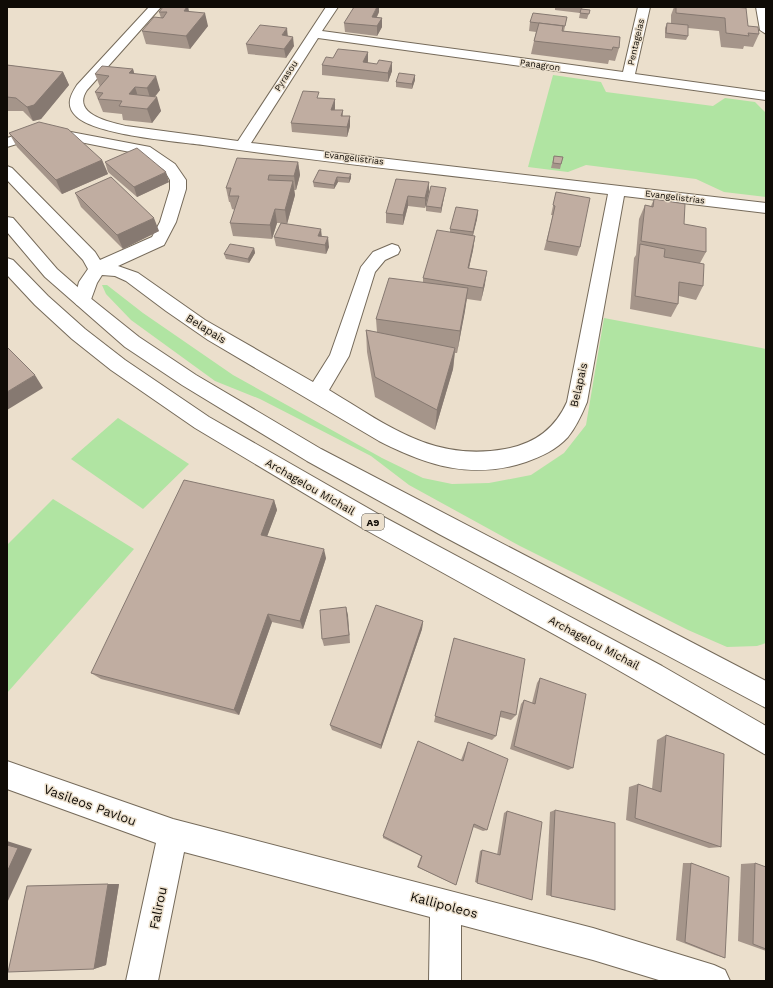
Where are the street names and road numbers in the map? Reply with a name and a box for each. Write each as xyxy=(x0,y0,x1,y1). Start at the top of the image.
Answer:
street label: Pentageias xyxy=(626,18,646,66)
street label: Panagron xyxy=(519,57,561,73)
street label: Pyrasou xyxy=(272,59,300,93)
street label: Evangelistrias xyxy=(323,149,385,167)
street label: Evangelistrias xyxy=(644,188,706,206)
street label: Belapais xyxy=(183,312,229,347)
street label: Belapais xyxy=(568,361,590,408)
street label: Archagelou Michail xyxy=(263,456,358,518)
road number: A9 xyxy=(362,514,384,530)
street label: Archagelou Michail xyxy=(546,613,642,673)
street label: Vasileos Pavlou xyxy=(42,781,138,829)
street label: Falirou xyxy=(146,885,170,931)
street label: Kallipoleos xyxy=(409,889,480,921)

